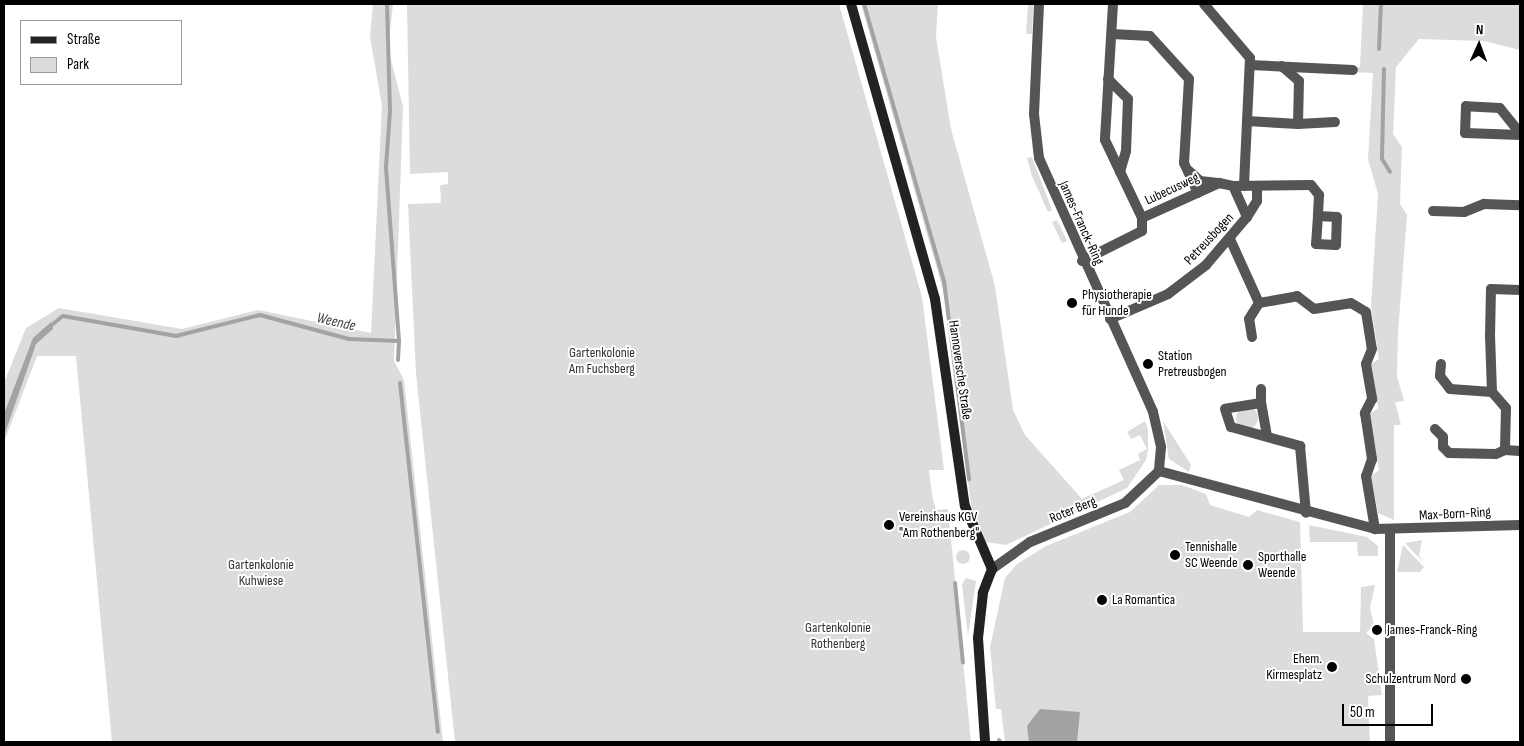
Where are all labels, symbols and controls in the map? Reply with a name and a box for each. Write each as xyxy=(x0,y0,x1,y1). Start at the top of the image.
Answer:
legend xyxy=(20,20,182,85)
north arrow xyxy=(1454,20,1504,70)
text: N xyxy=(1475,21,1484,38)
text: Straße xyxy=(67,30,100,49)
text: Park xyxy=(67,55,89,74)
street label: Lubecusweg xyxy=(1142,169,1202,209)
street label: James-Franck-Ring xyxy=(1055,178,1107,268)
street label: Petreusbogen xyxy=(1181,210,1237,268)
place label: Physiotherapie für Hunde xyxy=(1082,287,1152,320)
marker: Physiotherapie für Hunde xyxy=(1066,297,1078,309)
water label: Weende xyxy=(315,309,357,335)
street label: Hannoversche Straße xyxy=(945,319,975,421)
park label: Gartenkolonie Am Fuchsberg xyxy=(569,345,635,378)
place label: Station Pretreusbogen xyxy=(1158,348,1227,381)
marker: Station Pretreusbogen xyxy=(1142,358,1154,370)
street label: Roter Berg xyxy=(1047,493,1099,527)
street label: Max-Born-Ring xyxy=(1419,504,1491,524)
place label: Vereinshaus KGV "Am Rothenberg" xyxy=(899,509,979,542)
marker: Vereinshaus KGV "Am Rothenberg" xyxy=(883,519,895,531)
place label: Tennishalle SC Weende xyxy=(1185,539,1238,572)
marker: Tennishalle SC Weende xyxy=(1169,549,1181,561)
place label: Sporthalle Weende xyxy=(1258,549,1306,582)
park label: Gartenkolonie Kuhwiese xyxy=(228,557,294,590)
marker: Sporthalle Weende xyxy=(1242,559,1254,571)
place label: La Romantica xyxy=(1112,592,1175,608)
marker: La Romantica xyxy=(1096,594,1108,606)
park label: Gartenkolonie Rothenberg xyxy=(805,620,871,652)
place label: James-Franck-Ring xyxy=(1387,622,1477,638)
marker: James-Franck-Ring xyxy=(1371,624,1383,636)
place label: Ehem. Kirmesplatz xyxy=(1266,651,1322,684)
marker: Ehem. Kirmesplatz xyxy=(1326,661,1338,673)
place label: Schulzentrum Nord xyxy=(1365,671,1456,687)
marker: Schulzentrum Nord xyxy=(1460,673,1472,685)
scale bar xyxy=(1344,694,1435,726)
text: 50 m xyxy=(1350,703,1375,722)

